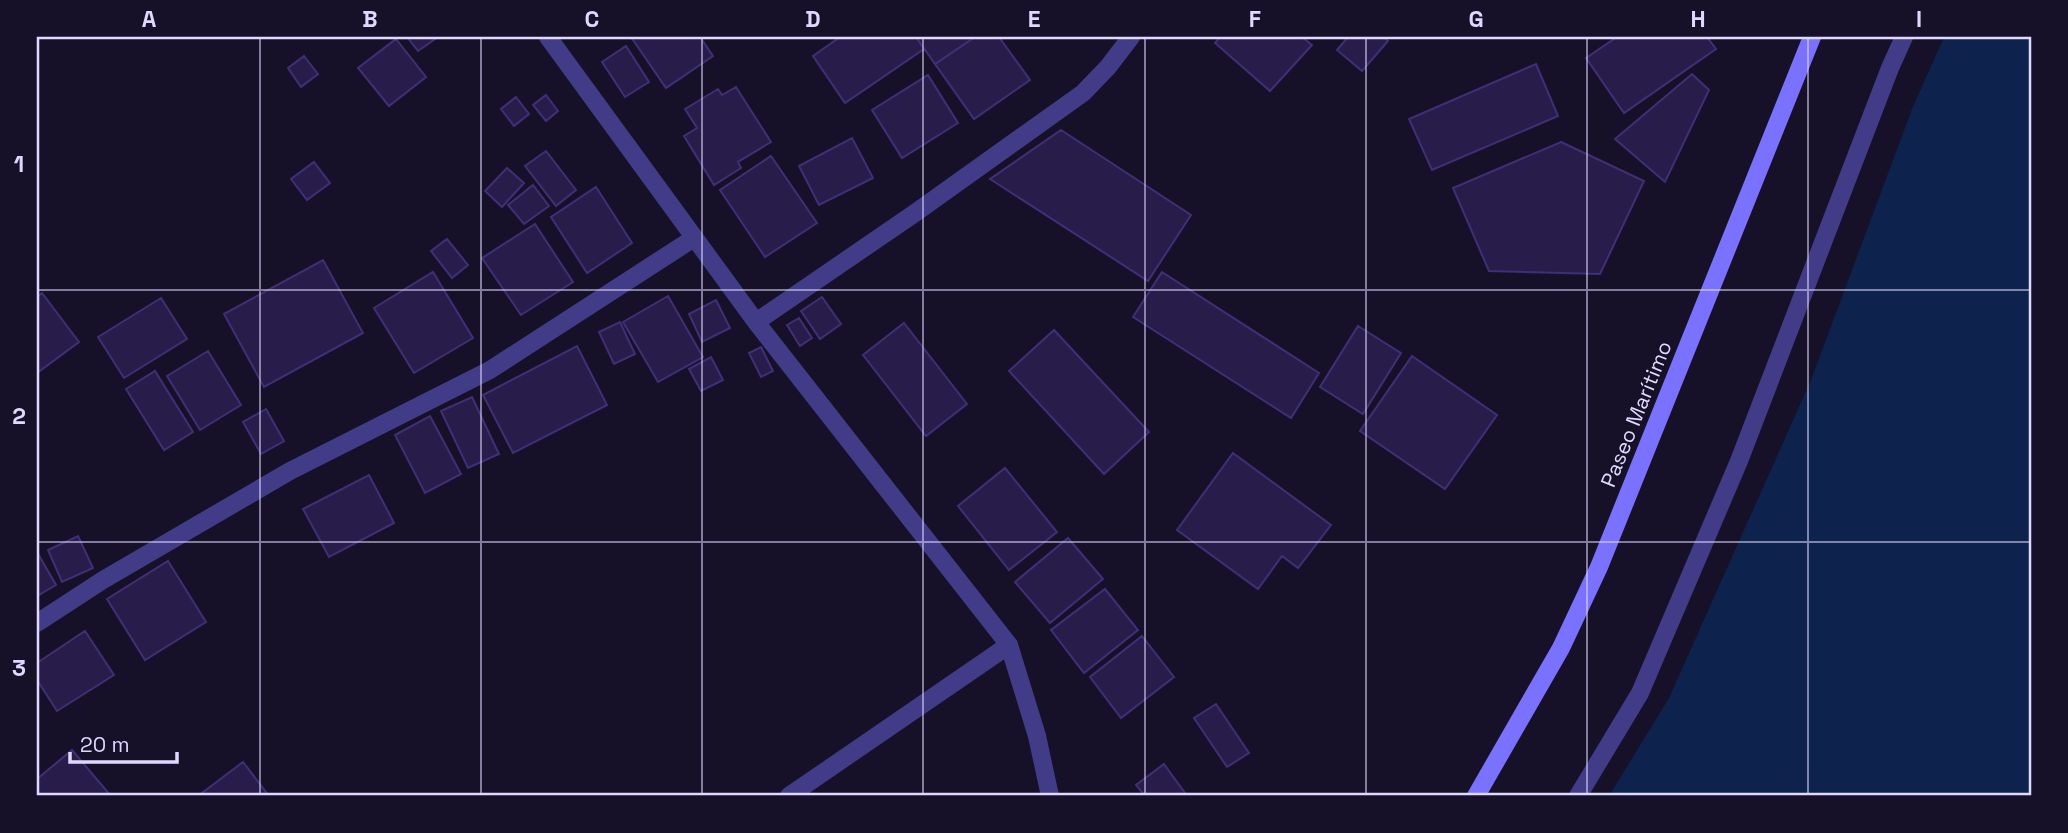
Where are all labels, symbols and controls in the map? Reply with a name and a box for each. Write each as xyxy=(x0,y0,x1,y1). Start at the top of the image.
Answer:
text: A xyxy=(142,4,157,34)
text: B xyxy=(362,4,378,34)
text: C xyxy=(585,4,599,34)
text: D xyxy=(805,4,821,34)
text: E xyxy=(1028,4,1040,34)
text: F xyxy=(1249,4,1261,34)
text: G xyxy=(1468,4,1484,34)
text: H xyxy=(1690,4,1706,34)
text: I xyxy=(1916,4,1922,34)
text: 1 xyxy=(14,149,24,179)
street label: Paseo Marítimo xyxy=(1594,337,1678,491)
text: 2 xyxy=(12,401,26,431)
text: 3 xyxy=(12,653,26,683)
scale bar xyxy=(70,721,177,765)
text: 20 m xyxy=(80,731,130,758)

